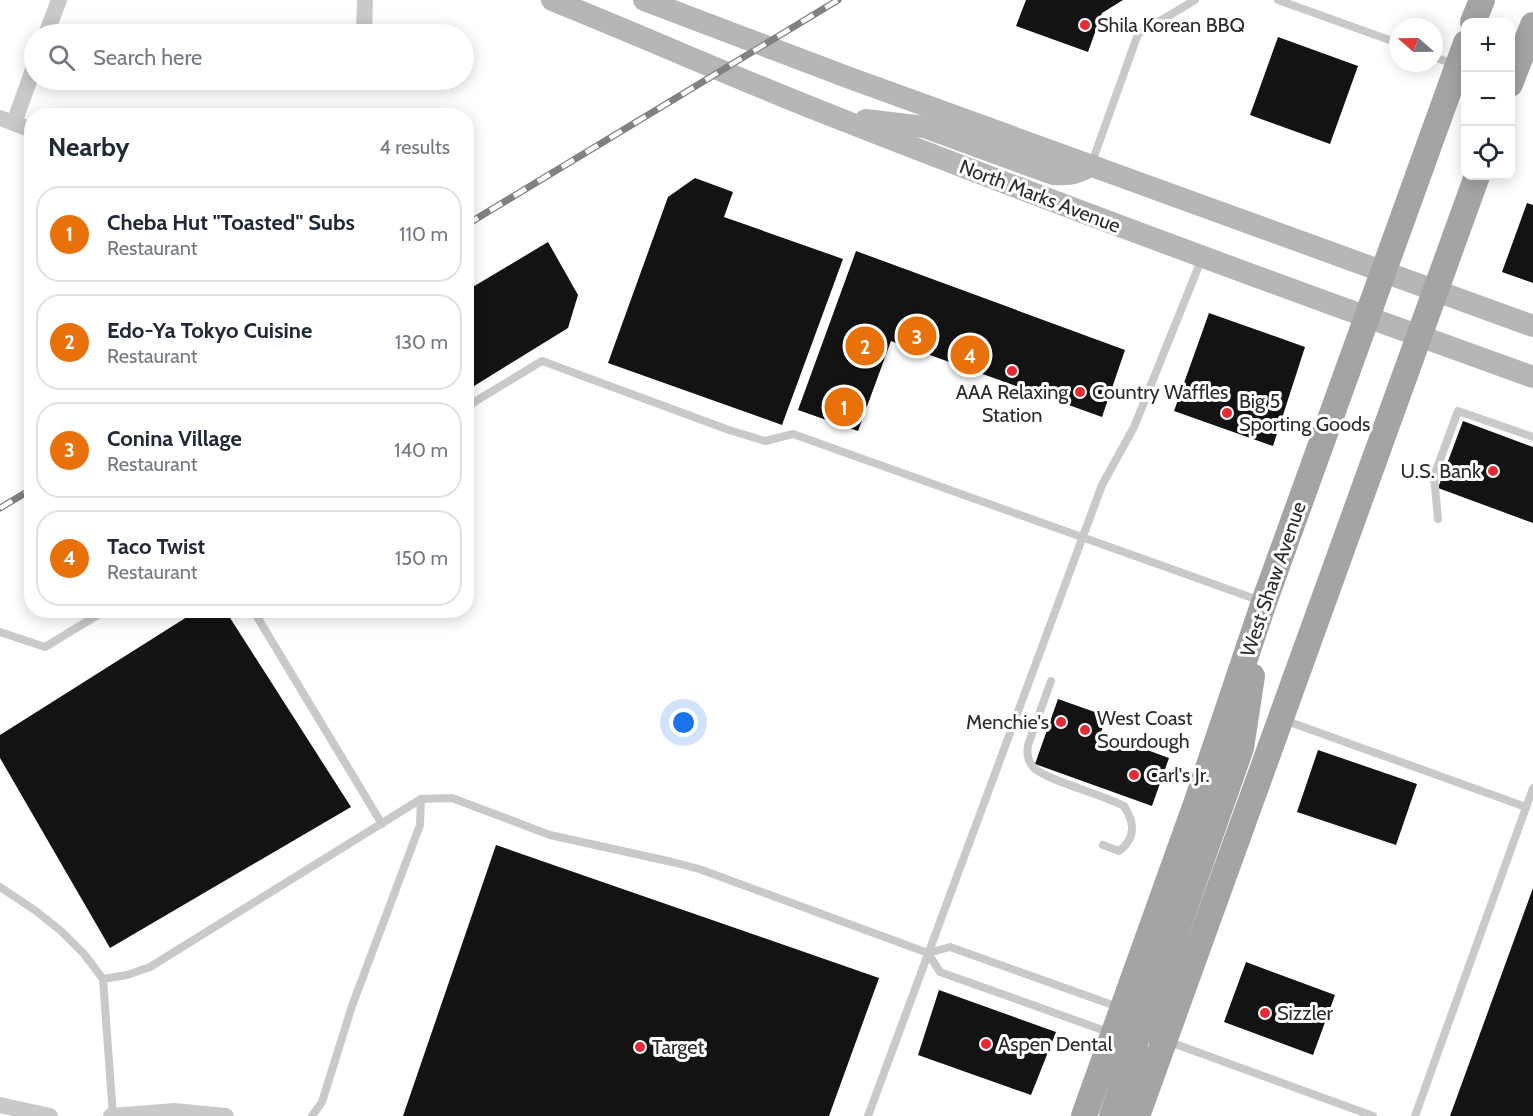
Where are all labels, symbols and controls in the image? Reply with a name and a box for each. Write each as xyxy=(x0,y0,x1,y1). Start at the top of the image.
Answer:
place label: Shila Korean BBQ xyxy=(1097,13,1245,37)
marker: Shila Korean BBQ xyxy=(1078,18,1092,32)
north arrow xyxy=(1389,18,1443,72)
map controls xyxy=(1461,18,1515,180)
button: + xyxy=(1461,18,1515,72)
search box xyxy=(24,24,474,90)
icon: search xyxy=(45,41,78,74)
text: Search here xyxy=(93,44,202,71)
button: − xyxy=(1461,72,1515,126)
button: locate xyxy=(1461,126,1515,180)
text: Nearby xyxy=(48,131,129,163)
text: 4 results xyxy=(379,135,450,159)
street label: North Marks Avenue xyxy=(956,154,1124,238)
text: Cheba Hut "Toasted" Subs xyxy=(107,209,355,236)
text: 1 xyxy=(66,222,73,246)
text: 110 m xyxy=(399,222,448,246)
text: Restaurant xyxy=(107,236,198,260)
pin: 3 xyxy=(898,314,936,358)
text: Edo-Ya Tokyo Cuisine xyxy=(107,317,312,344)
pin: 2 xyxy=(846,324,884,368)
text: 2 xyxy=(64,330,75,354)
text: 130 m xyxy=(395,330,448,354)
pin: 4 xyxy=(950,332,990,378)
text: Restaurant xyxy=(107,344,198,368)
marker: AAA Relaxing Station xyxy=(1005,364,1019,378)
place label: AAA Relaxing Station xyxy=(956,380,1069,427)
place label: Country Waffles xyxy=(1092,380,1228,404)
pin: 1 xyxy=(824,384,864,430)
marker: Country Waffles xyxy=(1073,385,1087,399)
place label: Big 5 Sporting Goods xyxy=(1239,389,1370,436)
marker: Big 5 Sporting Goods xyxy=(1220,406,1234,420)
text: Conina Village xyxy=(107,425,242,452)
text: 3 xyxy=(64,438,75,462)
text: 140 m xyxy=(394,438,448,462)
text: Restaurant xyxy=(107,452,198,476)
place label: U.S. Bank xyxy=(1401,459,1481,483)
marker: U.S. Bank xyxy=(1486,464,1500,478)
street label: West Shaw Avenue xyxy=(1235,498,1311,660)
text: Taco Twist xyxy=(107,533,205,560)
text: 4 xyxy=(63,546,76,570)
text: 150 m xyxy=(395,546,448,570)
text: Restaurant xyxy=(107,560,198,584)
place label: West Coast Sourdough xyxy=(1097,706,1193,753)
your location xyxy=(669,708,698,737)
place label: Menchie's xyxy=(966,710,1049,734)
marker: Menchie's xyxy=(1054,715,1068,729)
marker: West Coast Sourdough xyxy=(1078,723,1092,737)
place label: Carl's Jr. xyxy=(1146,763,1210,787)
marker: Carl's Jr. xyxy=(1127,768,1141,782)
place label: Sizzler xyxy=(1277,1001,1334,1025)
marker: Sizzler xyxy=(1258,1006,1272,1020)
place label: Aspen Dental xyxy=(998,1032,1113,1056)
place label: Target xyxy=(652,1035,704,1059)
marker: Aspen Dental xyxy=(979,1037,993,1051)
marker: Target xyxy=(633,1040,647,1054)

